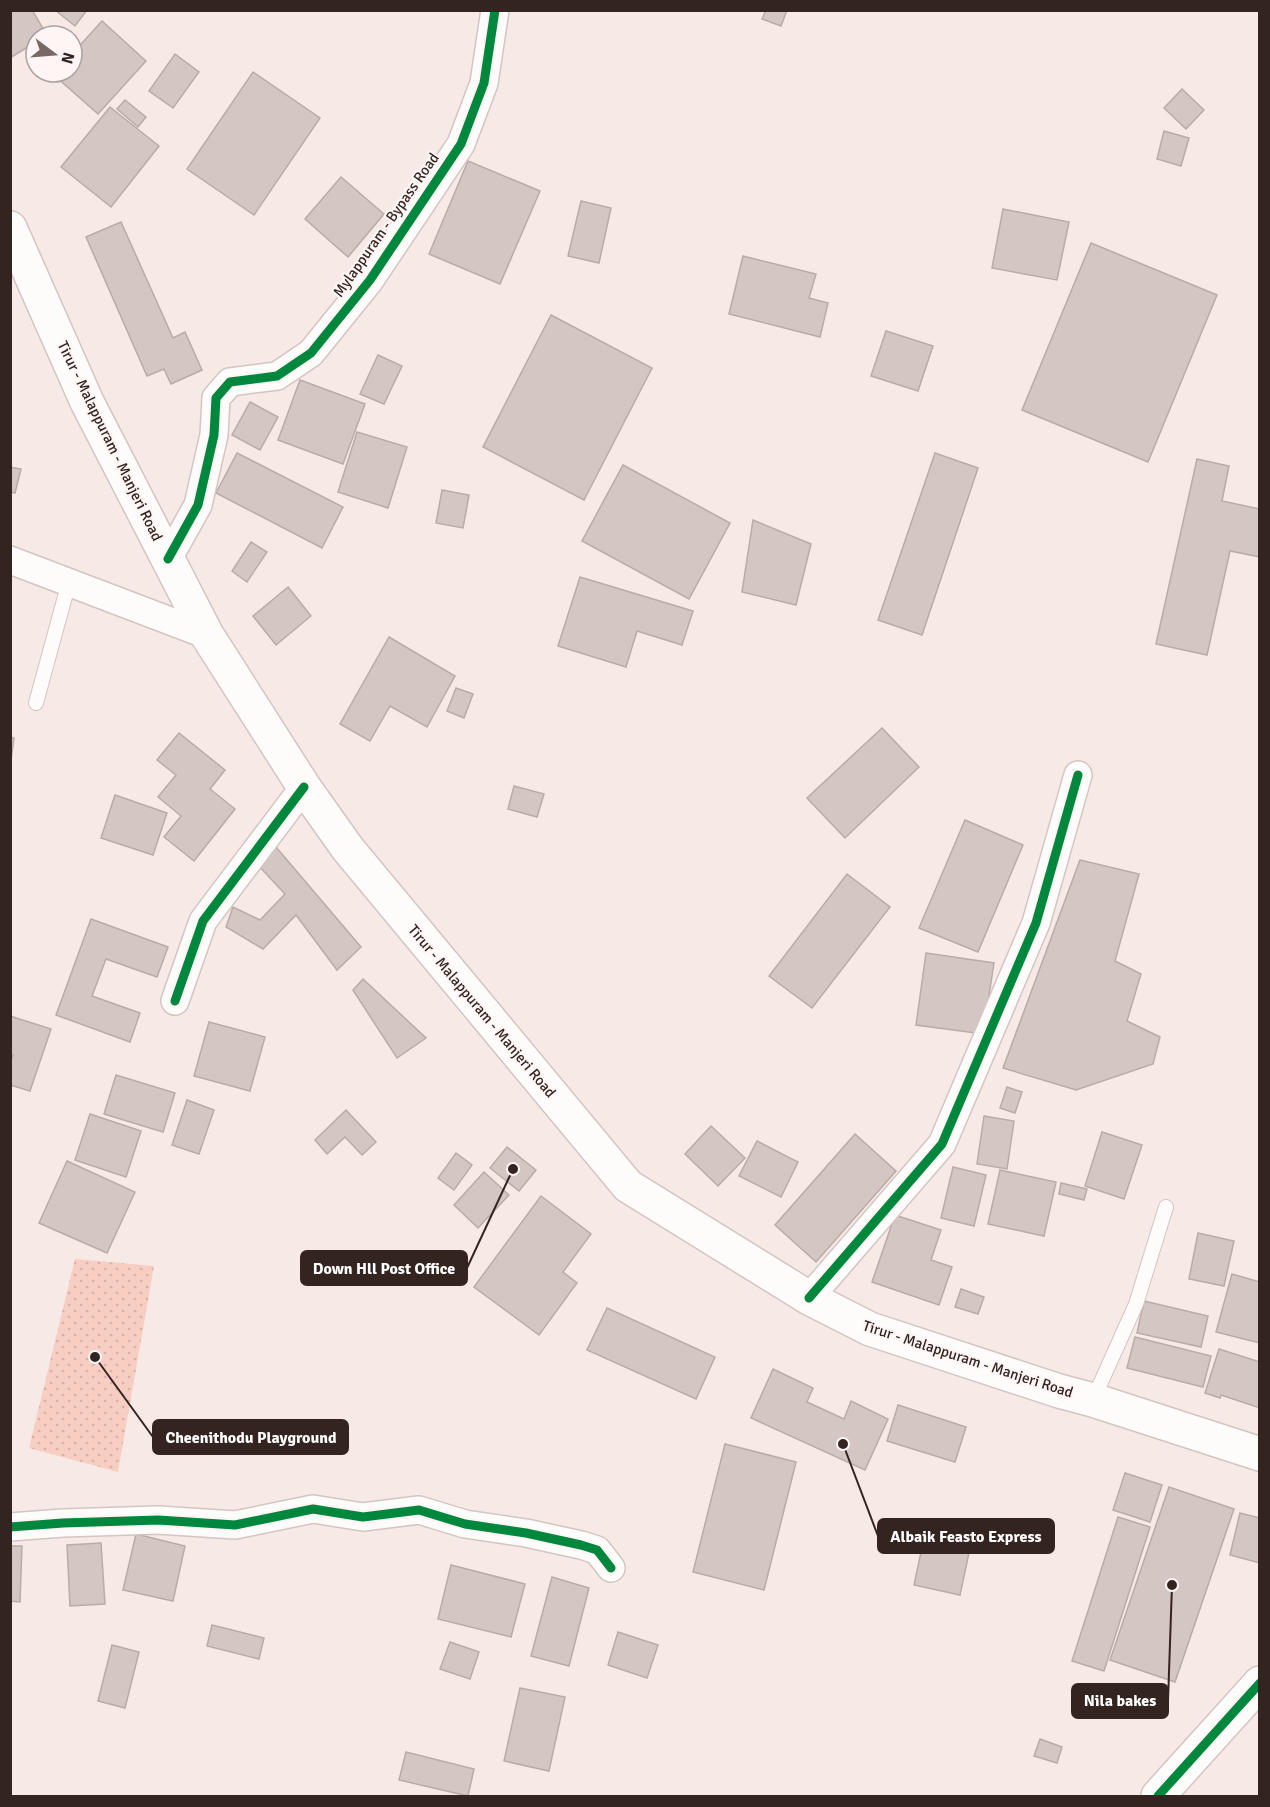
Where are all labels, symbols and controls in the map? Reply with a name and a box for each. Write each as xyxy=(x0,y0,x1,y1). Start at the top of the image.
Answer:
north arrow xyxy=(24,24,84,84)
text: N xyxy=(56,50,79,66)
street label: Mylappuram - Bypass Road xyxy=(329,149,443,301)
street label: Tirur - Malappuram - Manjeri Road xyxy=(54,338,166,544)
street label: Tirur - Malappuram - Manjeri Road xyxy=(404,921,560,1101)
callout: Down Hll Post Office xyxy=(301,1251,467,1285)
text: Down Hll Post Office xyxy=(313,1259,455,1279)
street label: Tirur - Malappuram - Manjeri Road xyxy=(861,1316,1075,1402)
callout: Cheenithodu Playground xyxy=(153,1420,348,1454)
text: Cheenithodu Playground xyxy=(165,1428,337,1448)
callout: Albaik Feasto Express xyxy=(878,1519,1054,1553)
text: Albaik Feasto Express xyxy=(890,1527,1042,1547)
callout: Nila bakes xyxy=(1072,1684,1168,1718)
text: Nila bakes xyxy=(1084,1691,1156,1711)

